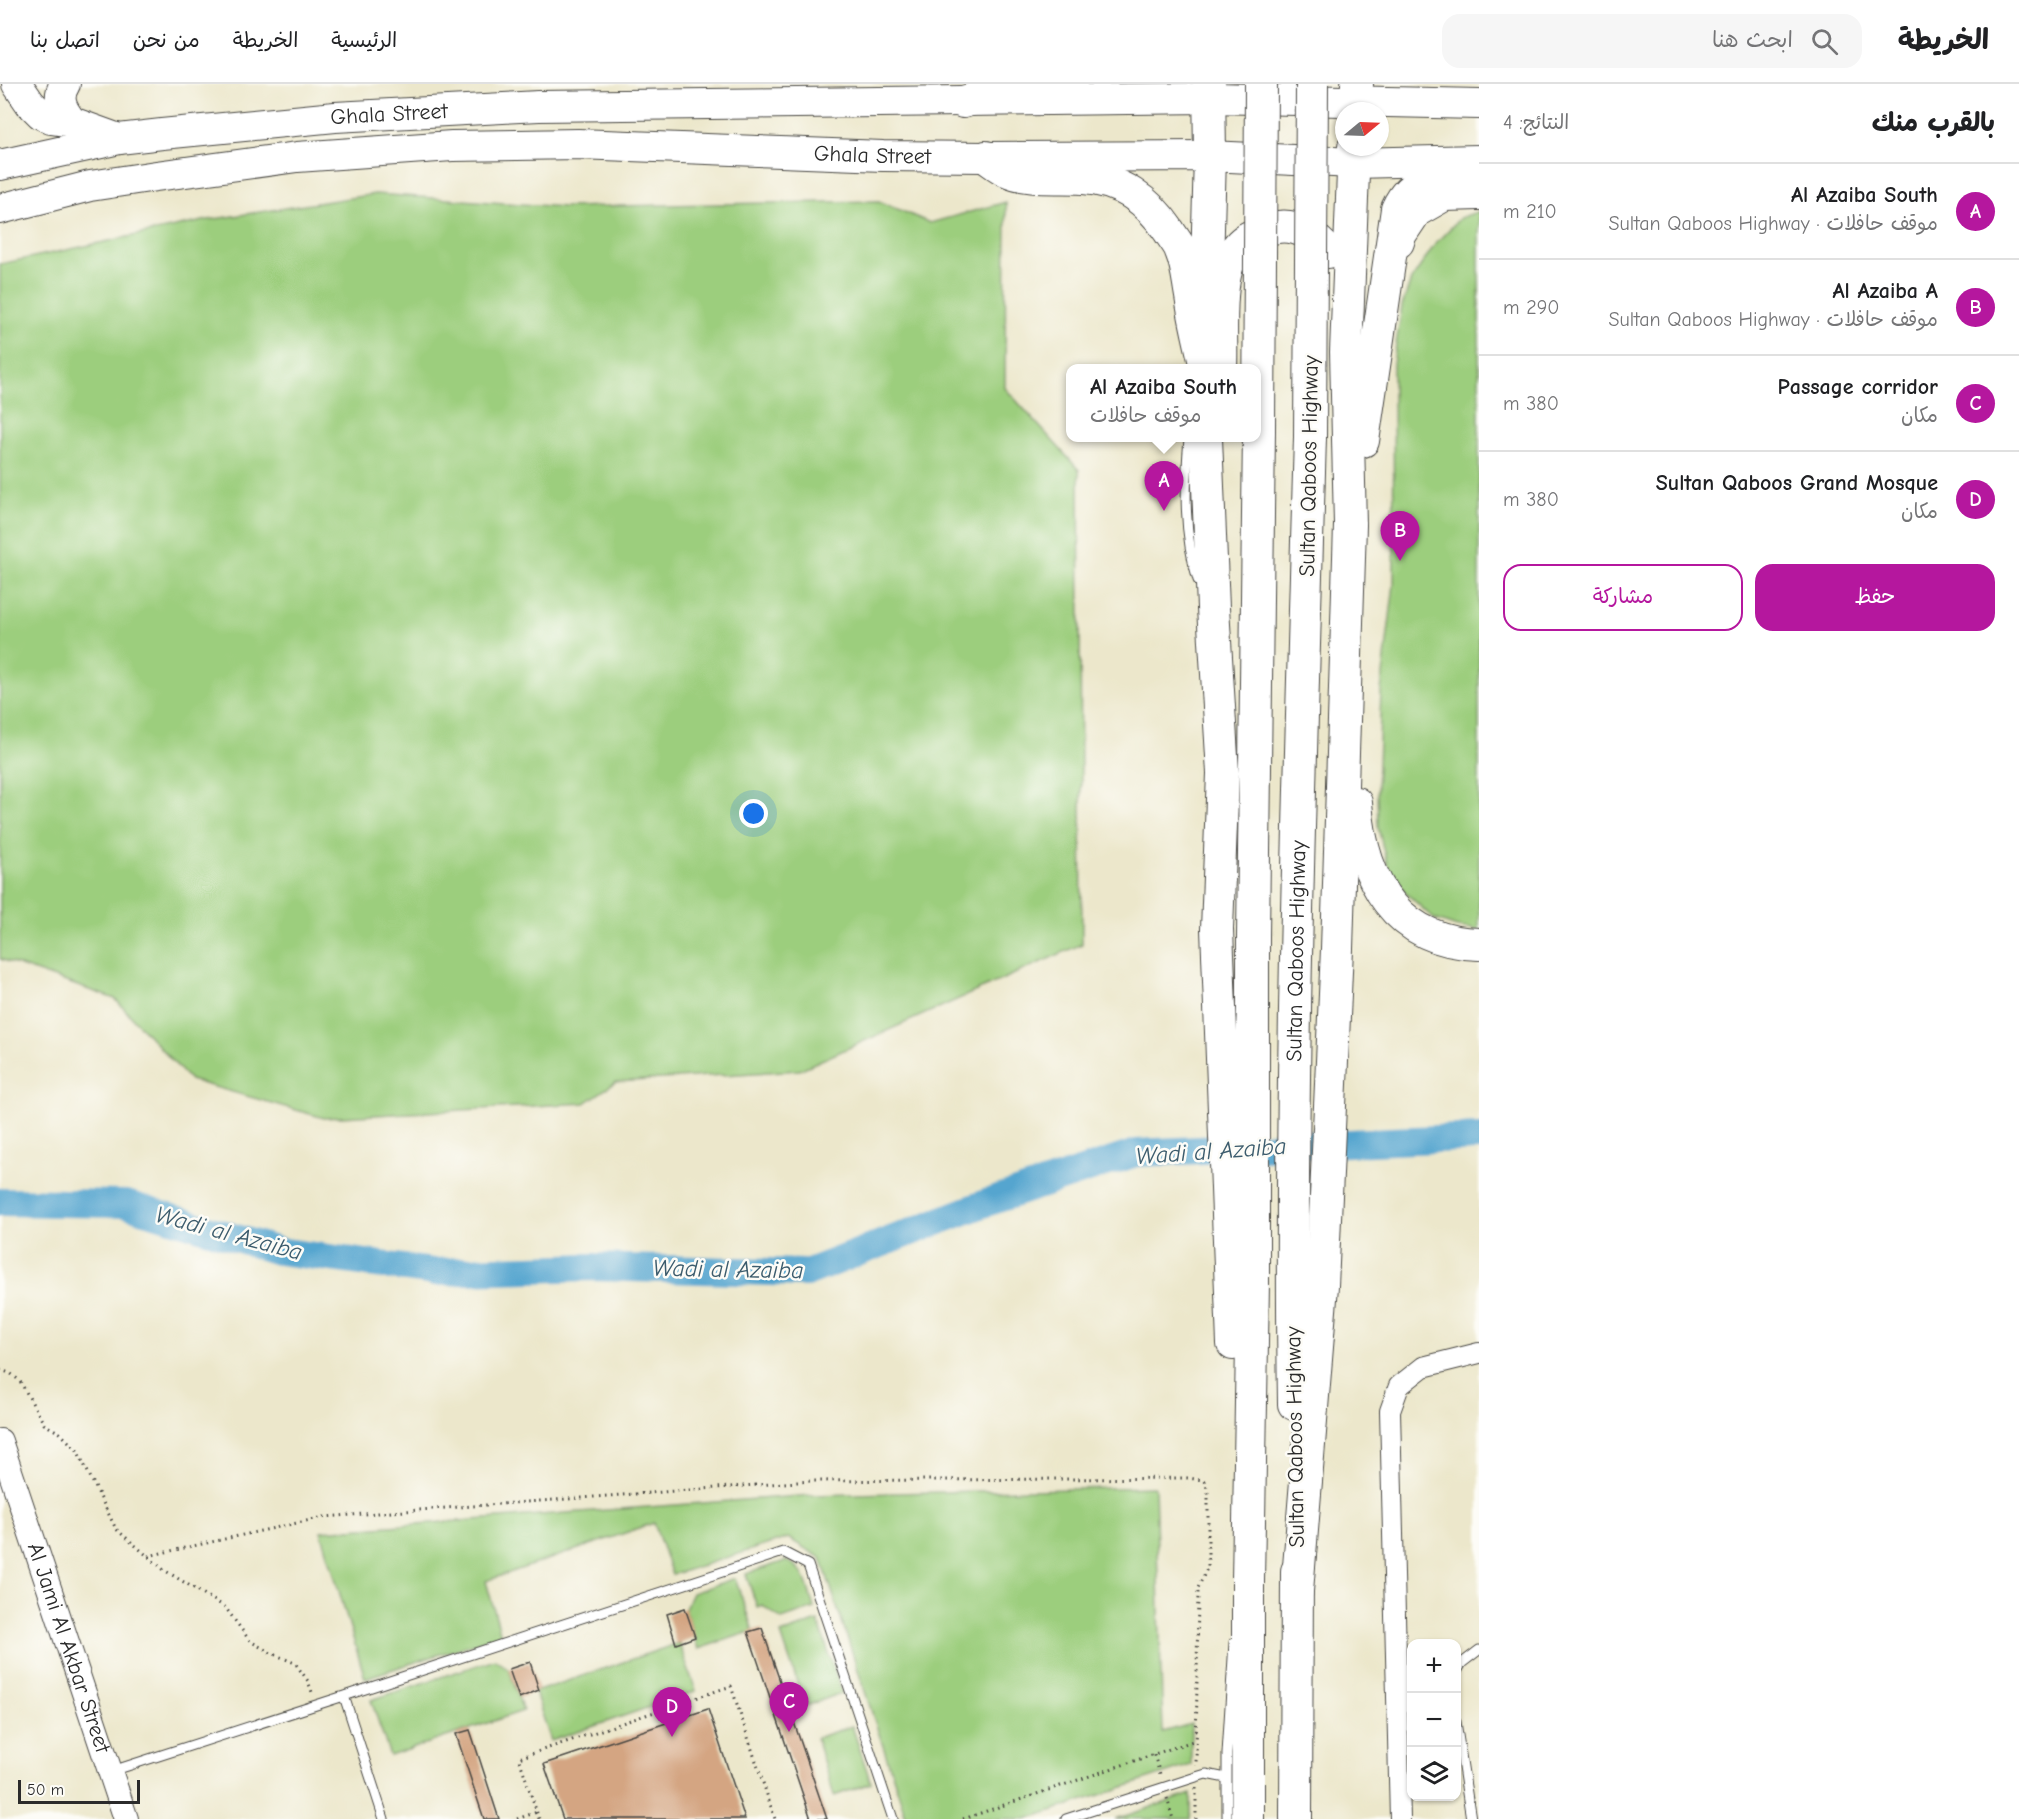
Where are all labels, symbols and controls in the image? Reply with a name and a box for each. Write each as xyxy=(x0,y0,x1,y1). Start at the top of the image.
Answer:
search box xyxy=(1442,14,1862,68)
text: الخريطة xyxy=(1898,24,1989,56)
icon: search xyxy=(1808,25,1841,58)
text: ابحث هنا xyxy=(1712,27,1793,53)
text: اتصل بنا xyxy=(30,28,100,52)
text: من نحن xyxy=(133,28,200,52)
text: الخريطة xyxy=(233,28,298,52)
text: الرئيسية xyxy=(331,28,397,52)
street label: Ghala Street xyxy=(330,98,449,130)
north arrow xyxy=(1335,102,1389,156)
text: بالقرب منك xyxy=(1872,108,1995,138)
text: النتائج: 4 xyxy=(1503,111,1569,134)
street label: Ghala Street xyxy=(813,140,932,169)
text: Al Azaiba South xyxy=(1791,182,1938,208)
text: 210 m xyxy=(1503,200,1557,223)
text: A xyxy=(1970,200,1981,223)
text: موقف حافلات · Sultan Qaboos Highway xyxy=(1608,212,1938,235)
text: Al Azaiba A xyxy=(1832,278,1938,304)
text: 290 m xyxy=(1503,296,1560,319)
text: B xyxy=(1969,296,1982,319)
text: موقف حافلات · Sultan Qaboos Highway xyxy=(1608,308,1938,331)
street label: Sultan Qaboos Highway xyxy=(1294,355,1324,577)
popup xyxy=(1066,364,1261,442)
text: Al Azaiba South xyxy=(1090,374,1237,400)
text: Passage corridor xyxy=(1778,374,1938,400)
text: 380 m xyxy=(1503,392,1559,415)
text: C xyxy=(1969,392,1982,415)
text: موقف حافلات xyxy=(1090,404,1201,427)
text: مكان xyxy=(1901,404,1938,427)
pin: A xyxy=(1144,462,1184,511)
text: Sultan Qaboos Grand Mosque xyxy=(1656,470,1938,496)
text: 380 m xyxy=(1503,488,1559,511)
text: D xyxy=(1969,488,1982,511)
text: مكان xyxy=(1901,500,1938,523)
pin: B xyxy=(1380,512,1420,561)
button: مشاركة xyxy=(1503,564,1743,631)
button: حفظ xyxy=(1755,564,1995,631)
your location xyxy=(739,799,768,828)
street label: Sultan Qaboos Highway xyxy=(1281,840,1312,1062)
water label: Wadi al Azaiba xyxy=(1135,1132,1287,1170)
water label: Wadi al Azaiba xyxy=(153,1200,305,1266)
water label: Wadi al Azaiba xyxy=(652,1254,804,1284)
street label: Sultan Qaboos Highway xyxy=(1280,1326,1310,1548)
street label: Al Jami Al Akbar Street xyxy=(22,1539,116,1757)
map controls xyxy=(1407,1639,1461,1801)
button: + xyxy=(1407,1639,1461,1693)
pin: C xyxy=(770,1682,808,1732)
pin: D xyxy=(652,1688,692,1737)
button: − xyxy=(1407,1693,1461,1747)
button: layers xyxy=(1407,1747,1461,1801)
scale bar xyxy=(18,1777,140,1804)
text: 50 m xyxy=(27,1781,64,1799)

